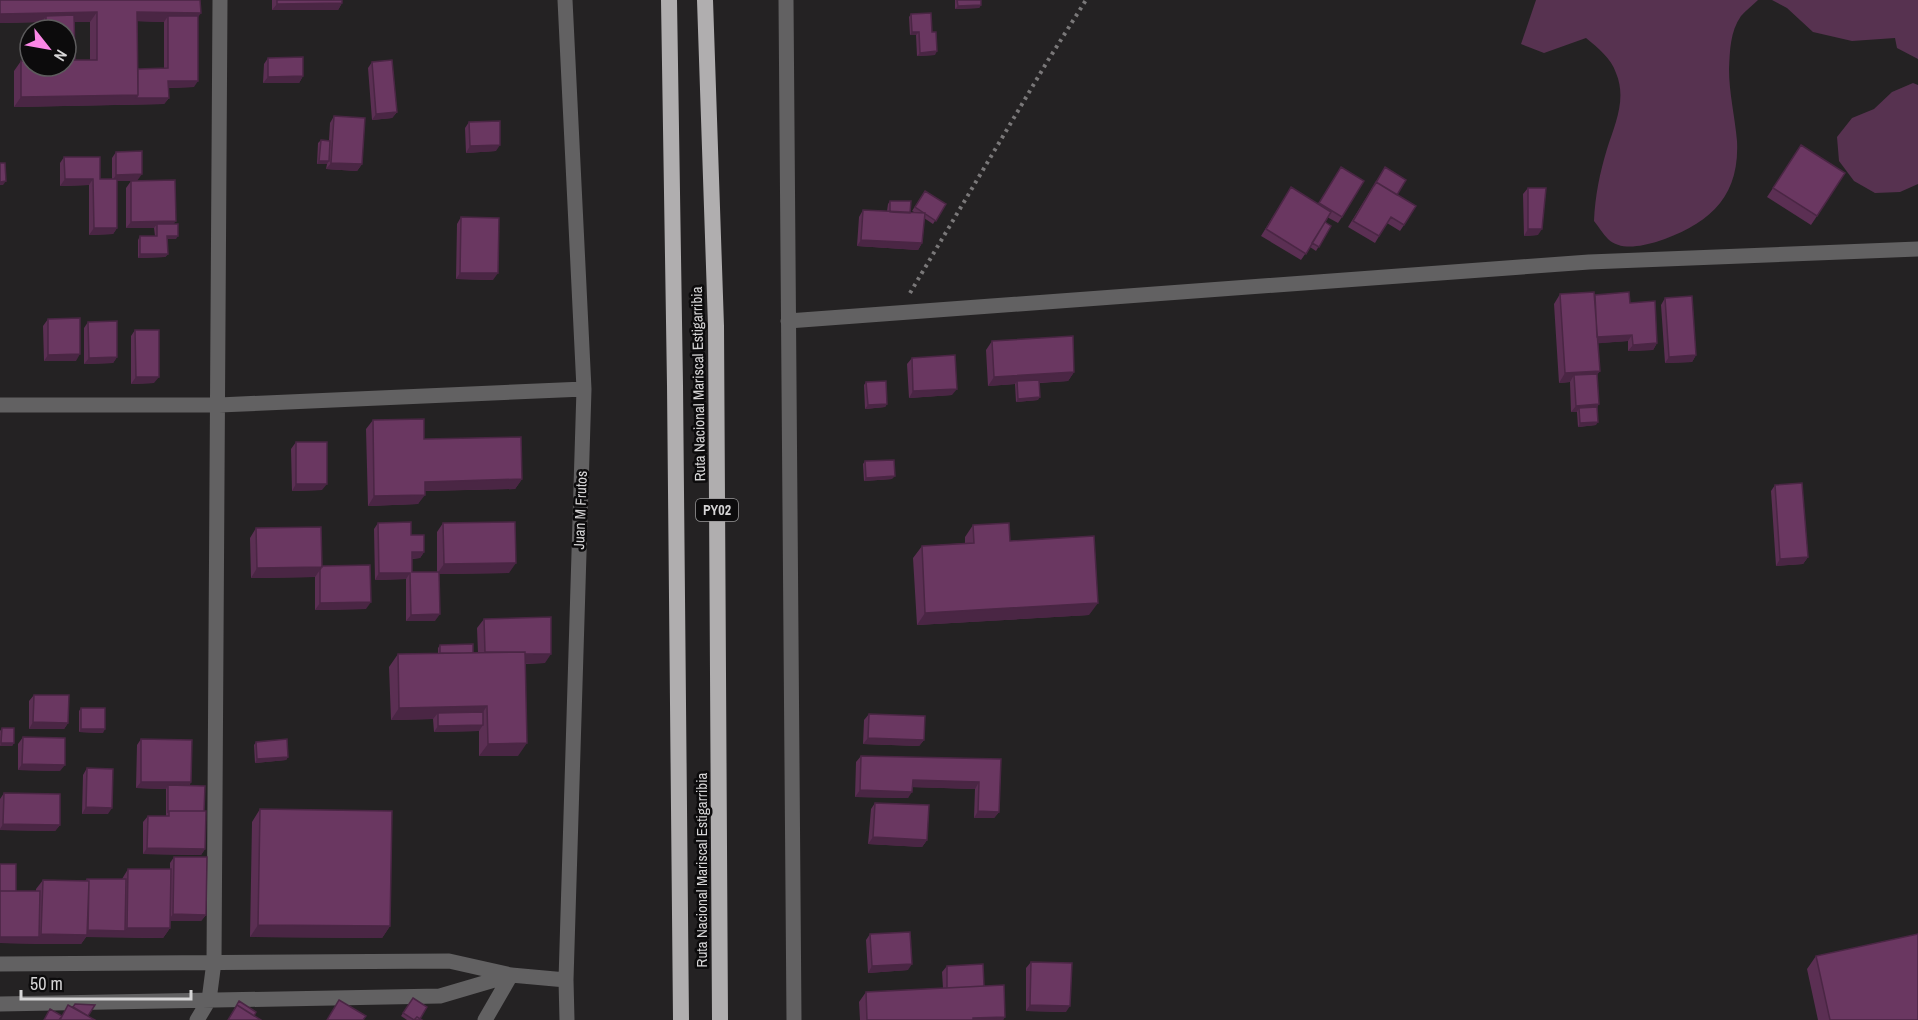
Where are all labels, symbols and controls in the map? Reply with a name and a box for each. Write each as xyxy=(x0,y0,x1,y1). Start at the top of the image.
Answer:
north arrow xyxy=(18,18,78,78)
text: N xyxy=(49,46,73,65)
street label: Ruta Nacional Mariscal Estigarribia xyxy=(686,286,710,482)
street label: Juan M Frutos xyxy=(568,470,592,550)
road number: PY02 xyxy=(696,499,738,521)
street label: Ruta Nacional Mariscal Estigarribia xyxy=(691,772,712,967)
scale bar xyxy=(21,963,190,1001)
text: 50 m xyxy=(30,971,63,996)

